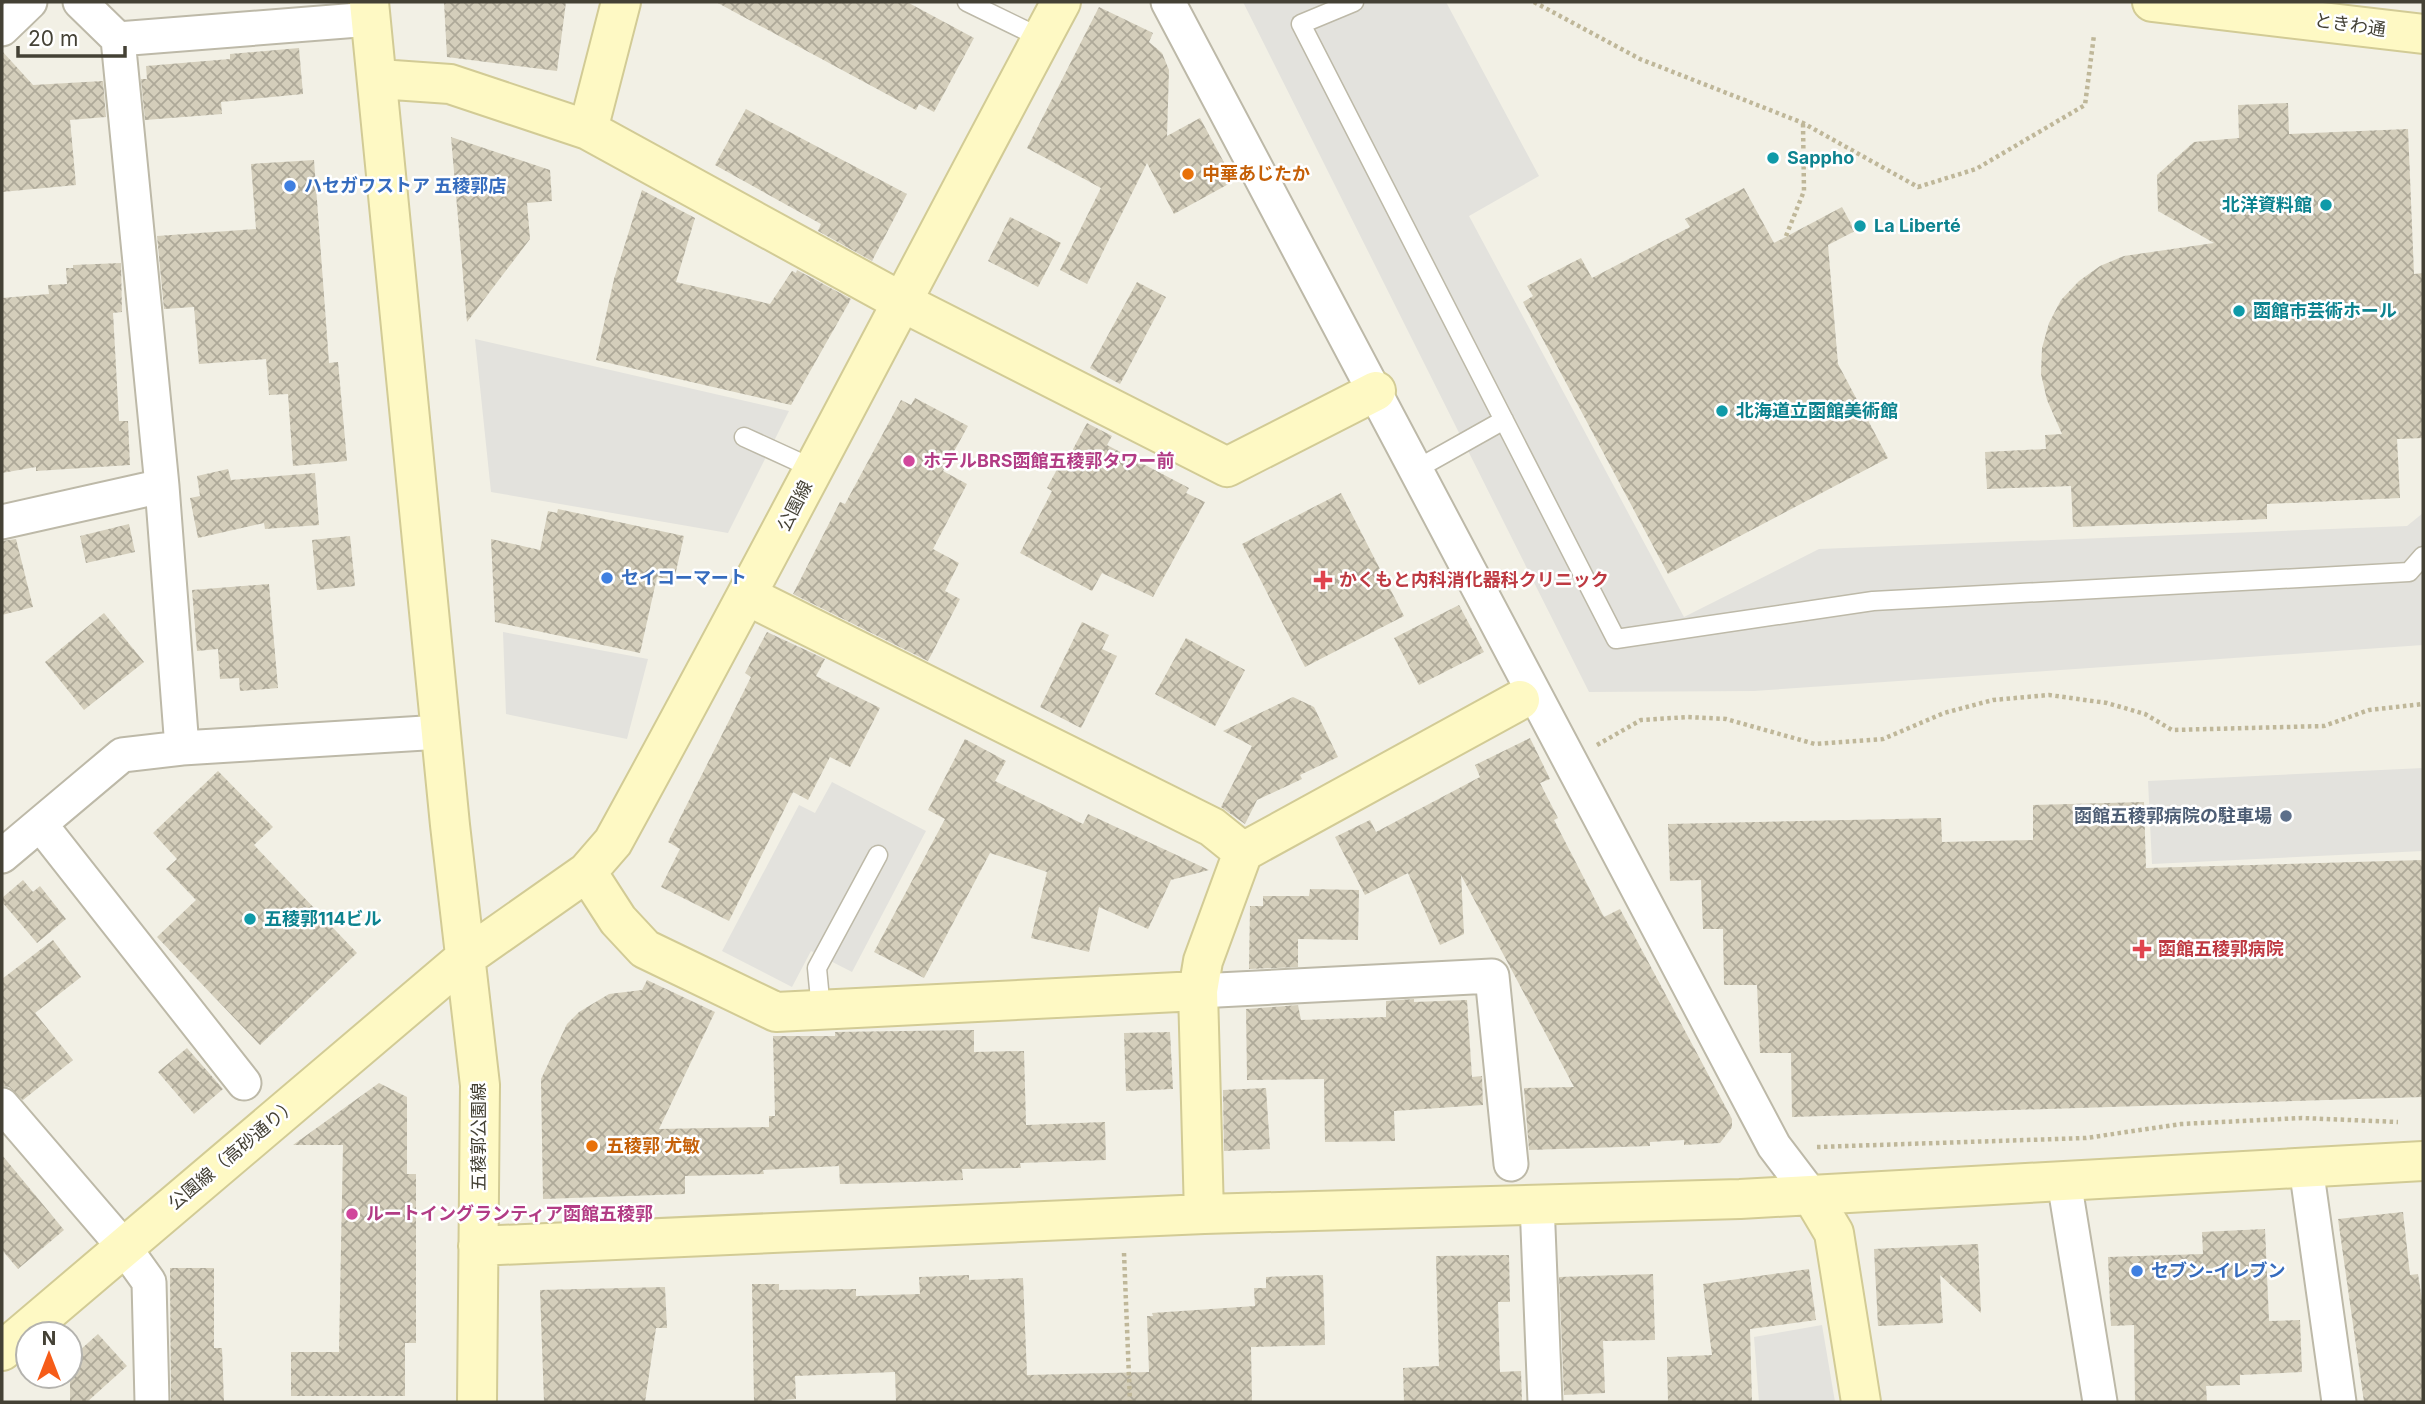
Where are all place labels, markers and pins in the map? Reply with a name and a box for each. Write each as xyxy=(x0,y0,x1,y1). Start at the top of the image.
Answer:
place label: Sappho xyxy=(1787,147,1854,168)
marker: Sappho xyxy=(1765,150,1781,166)
place label: 中華あじたか xyxy=(1202,163,1310,184)
marker: 中華あじたか xyxy=(1180,166,1196,182)
place label: ハセガワストア 五稜郭店 xyxy=(304,175,506,196)
marker: ハセガワストア 五稜郭店 xyxy=(282,178,298,194)
place label: 北洋資料館 xyxy=(2222,194,2312,215)
marker: 北洋資料館 xyxy=(2318,197,2334,213)
place label: La Liberté xyxy=(1874,215,1961,236)
marker: La Liberté xyxy=(1852,218,1868,234)
place label: 函館市芸術ホール xyxy=(2253,300,2397,321)
marker: 函館市芸術ホール xyxy=(2231,303,2247,319)
place label: 北海道立函館美術館 xyxy=(1736,400,1898,421)
marker: 北海道立函館美術館 xyxy=(1714,403,1730,419)
place label: ホテルBRS函館五稜郭タワー前 xyxy=(923,450,1175,471)
marker: ホテルBRS函館五稜郭タワー前 xyxy=(901,453,917,469)
place label: セイコーマート xyxy=(621,567,747,588)
place label: かくもと内科消化器科クリニック xyxy=(1339,569,1609,590)
marker: セイコーマート xyxy=(599,570,615,586)
marker: かくもと内科消化器科クリニック xyxy=(1313,570,1333,590)
place label: 函館五稜郭病院の駐車場 xyxy=(2074,805,2272,826)
marker: 函館五稜郭病院の駐車場 xyxy=(2278,808,2294,824)
place label: 五稜郭114ビル xyxy=(264,908,382,929)
marker: 五稜郭114ビル xyxy=(242,911,258,927)
place label: 函館五稜郭病院 xyxy=(2158,938,2284,959)
marker: 函館五稜郭病院 xyxy=(2132,939,2152,959)
place label: 五稜郭 尤敏 xyxy=(606,1135,700,1156)
marker: 五稜郭 尤敏 xyxy=(584,1138,600,1154)
place label: ルートイングランティア函館五稜郭 xyxy=(366,1203,653,1224)
marker: ルートイングランティア函館五稜郭 xyxy=(344,1206,360,1222)
place label: セブン-イレブン xyxy=(2151,1260,2285,1281)
marker: セブン-イレブン xyxy=(2129,1263,2145,1279)

